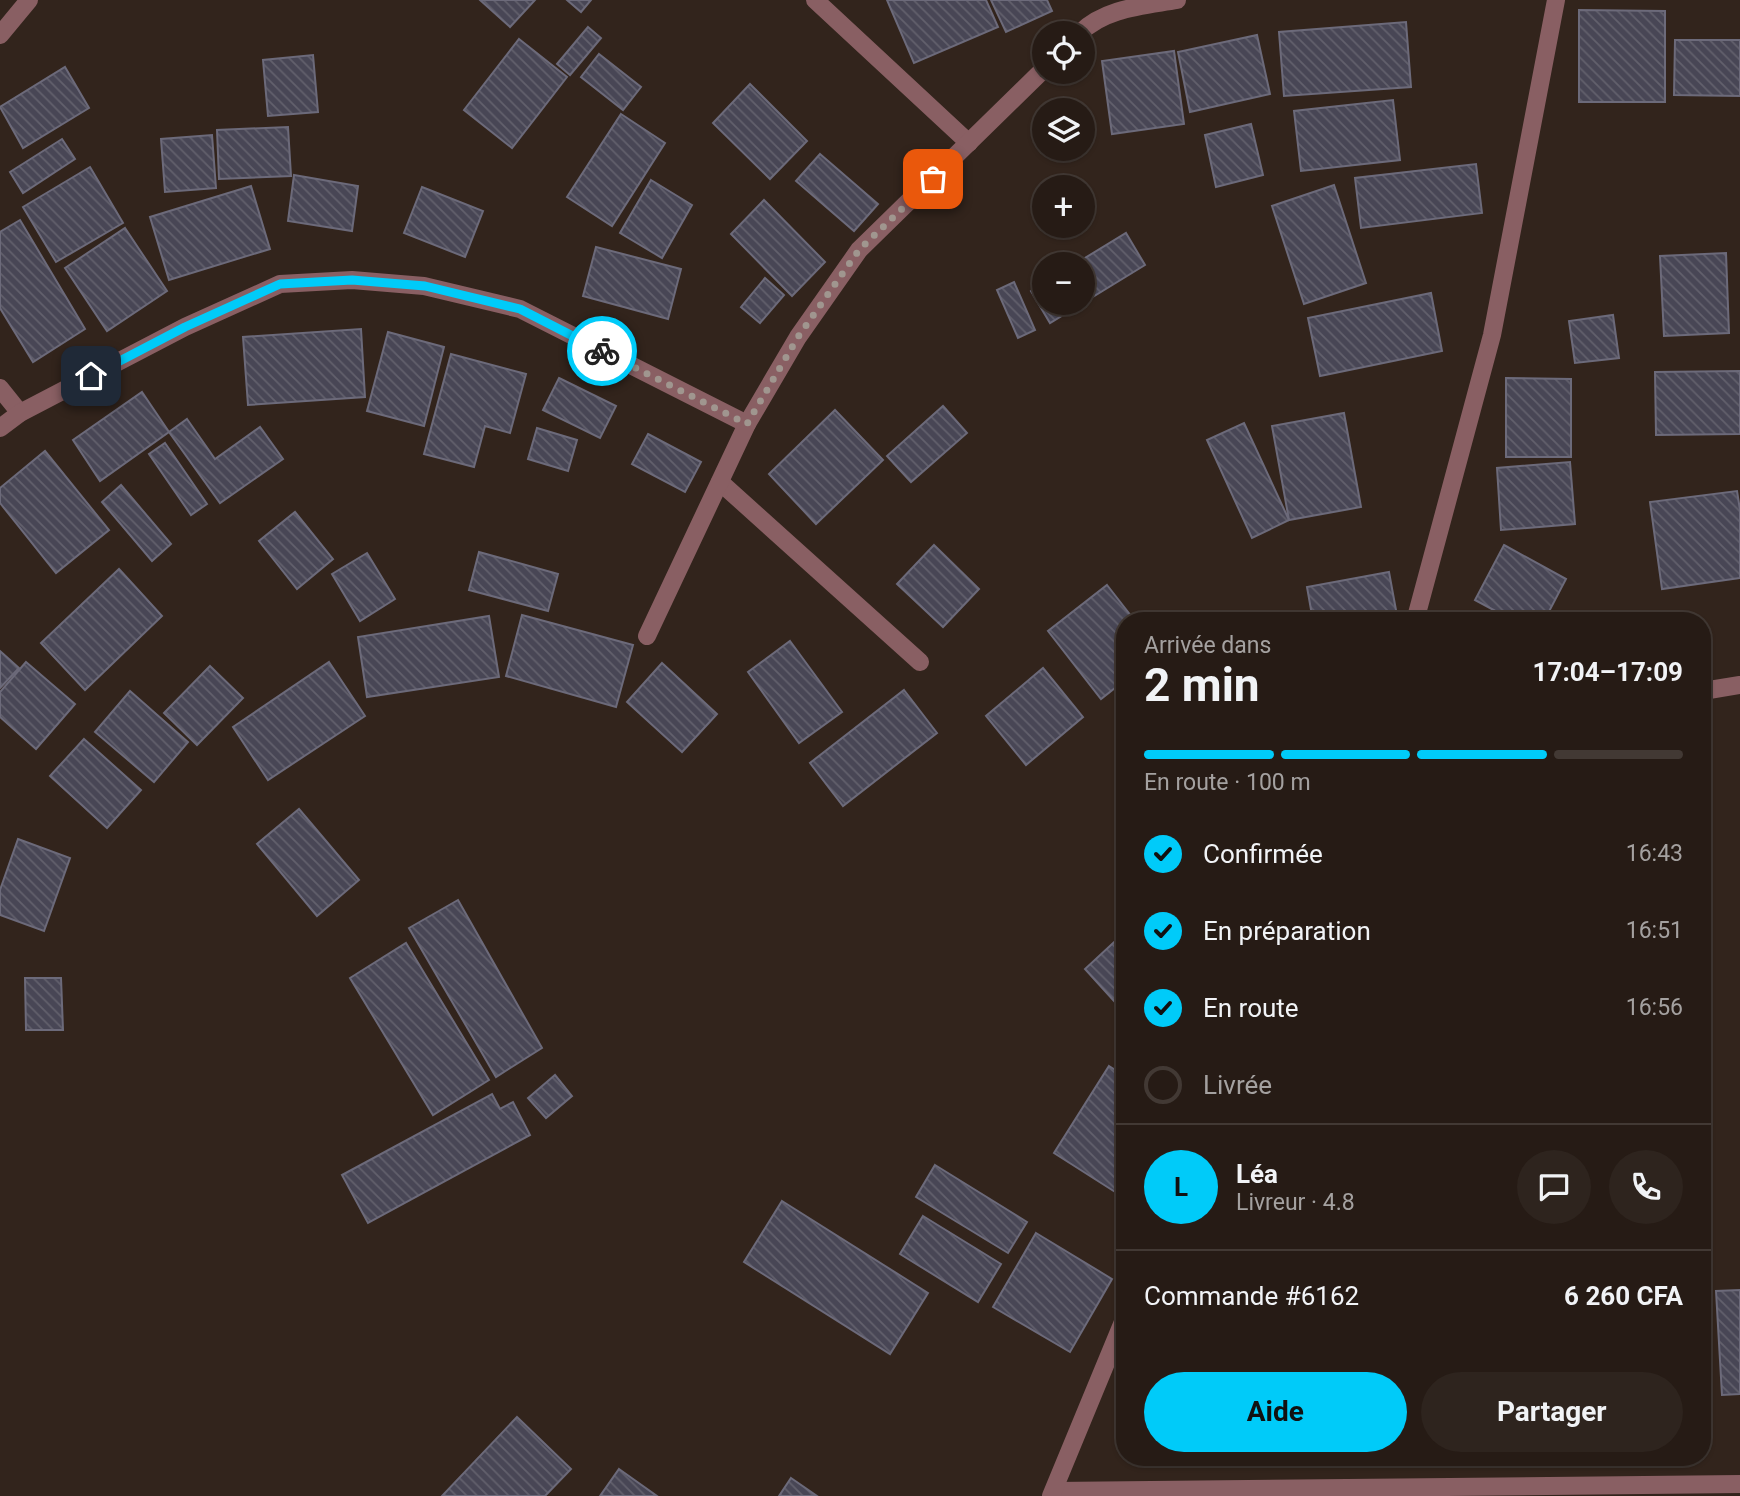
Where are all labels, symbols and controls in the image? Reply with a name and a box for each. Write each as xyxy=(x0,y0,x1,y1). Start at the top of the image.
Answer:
map controls xyxy=(1032,21,1095,315)
button: locate xyxy=(1032,21,1095,84)
button: layers xyxy=(1032,98,1095,161)
pin xyxy=(903,149,963,209)
icon: bag xyxy=(914,160,952,198)
button: + xyxy=(1032,175,1095,238)
button: − xyxy=(1032,252,1095,315)
courier xyxy=(567,316,637,386)
icon: bike xyxy=(583,332,621,370)
pin xyxy=(61,346,121,406)
icon: home xyxy=(72,357,110,395)
text: Arrivée dans xyxy=(1144,632,1271,659)
text: 17:04–17:09 xyxy=(1533,657,1683,687)
text: 2 min xyxy=(1144,658,1260,712)
text: En route · 100 m xyxy=(1144,769,1311,796)
icon: check xyxy=(1144,835,1182,873)
text: Confirmée xyxy=(1203,839,1323,869)
text: 16:43 xyxy=(1626,840,1683,867)
icon: check xyxy=(1144,912,1182,950)
text: En préparation xyxy=(1203,916,1371,946)
text: 16:51 xyxy=(1626,917,1683,944)
icon: check xyxy=(1144,989,1182,1027)
text: En route xyxy=(1203,993,1299,1023)
text: 16:56 xyxy=(1626,994,1683,1021)
text: Livrée xyxy=(1203,1070,1272,1100)
button: chat xyxy=(1517,1150,1591,1224)
button: phone xyxy=(1609,1150,1683,1224)
text: Léa xyxy=(1236,1159,1278,1189)
text: L xyxy=(1174,1172,1188,1202)
text: Livreur · 4.8 xyxy=(1236,1189,1355,1216)
text: Commande #6162 xyxy=(1144,1281,1359,1311)
text: 6 260 CFA xyxy=(1564,1281,1683,1311)
button: Aide xyxy=(1144,1372,1407,1452)
button: Partager xyxy=(1421,1372,1683,1452)

